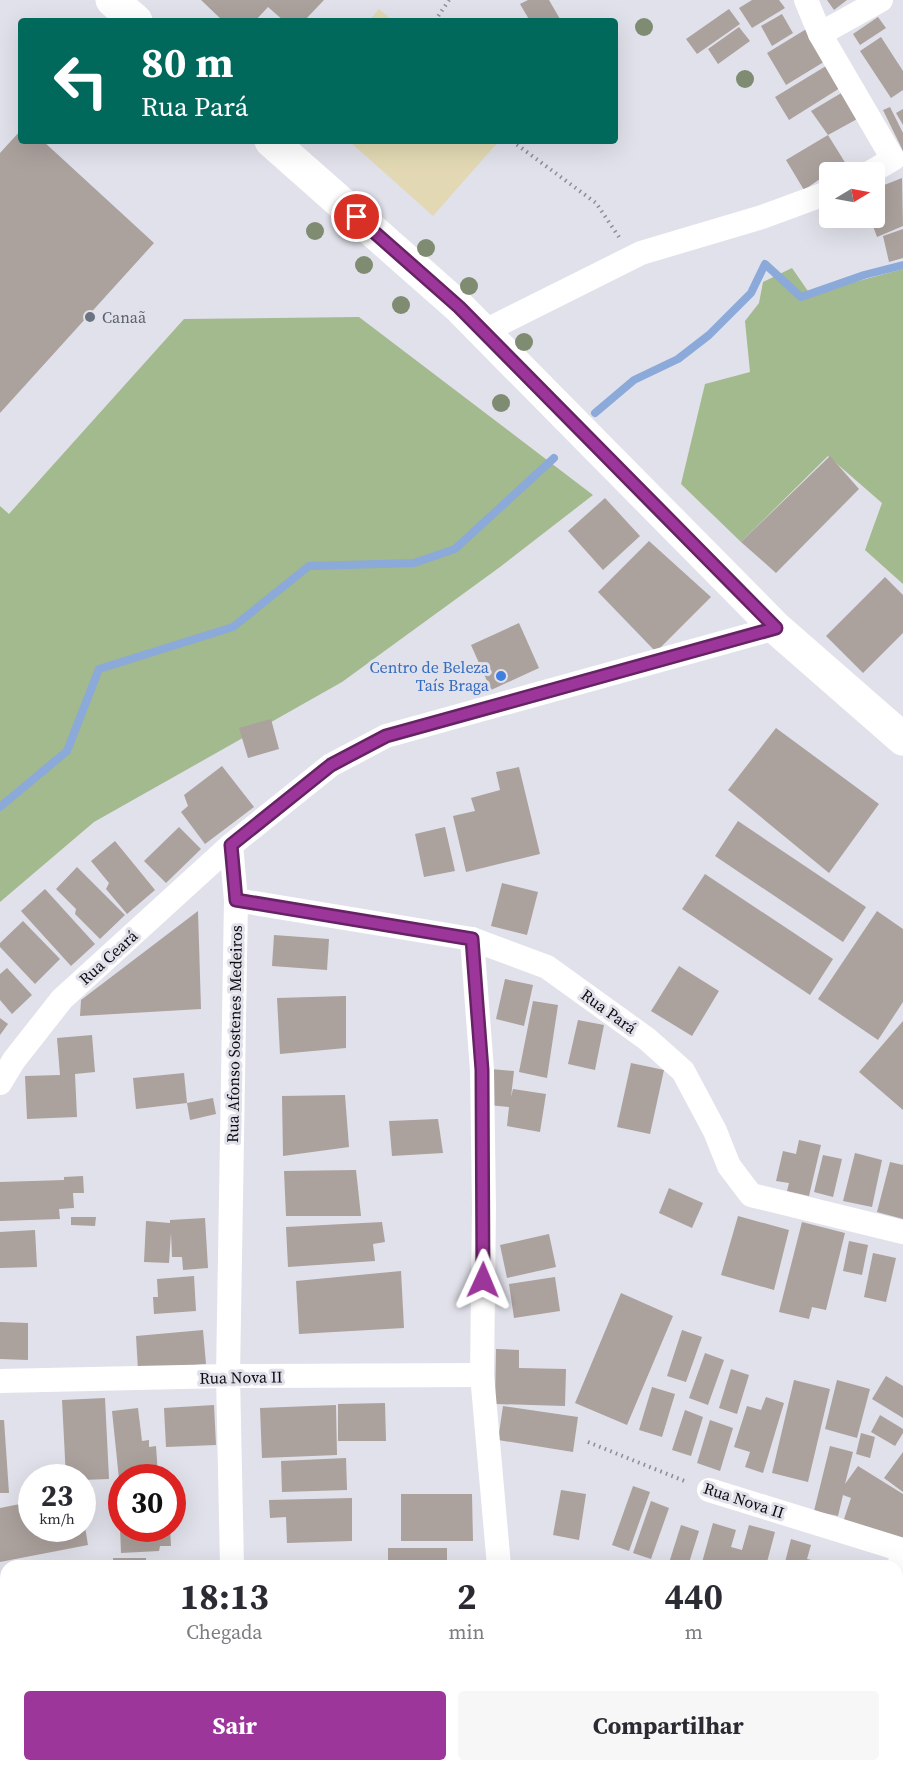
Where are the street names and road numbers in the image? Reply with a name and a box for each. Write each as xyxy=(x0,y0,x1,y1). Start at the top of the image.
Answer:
street label: Rua Ceará xyxy=(74,924,143,989)
street label: Rua Afonso Sostenes Medeiros xyxy=(221,925,247,1143)
street label: Rua Pará xyxy=(577,983,642,1039)
street label: Rua Nova II xyxy=(199,1365,283,1389)
street label: Rua Nova II xyxy=(701,1477,787,1523)

